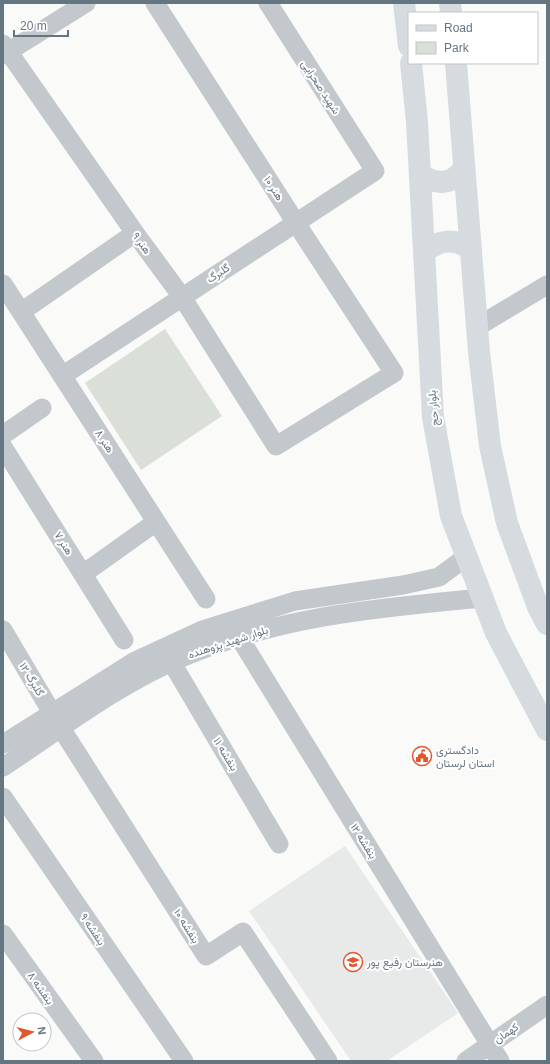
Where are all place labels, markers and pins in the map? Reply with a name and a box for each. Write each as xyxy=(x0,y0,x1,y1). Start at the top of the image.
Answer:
place label: دادگستری استان لرستان xyxy=(436,744,495,770)
public building icon: دادگستری استان لرستان xyxy=(411,745,433,767)
school or university icon: هنرستان رفیع پور xyxy=(342,951,364,973)
place label: هنرستان رفیع پور xyxy=(366,956,443,970)

